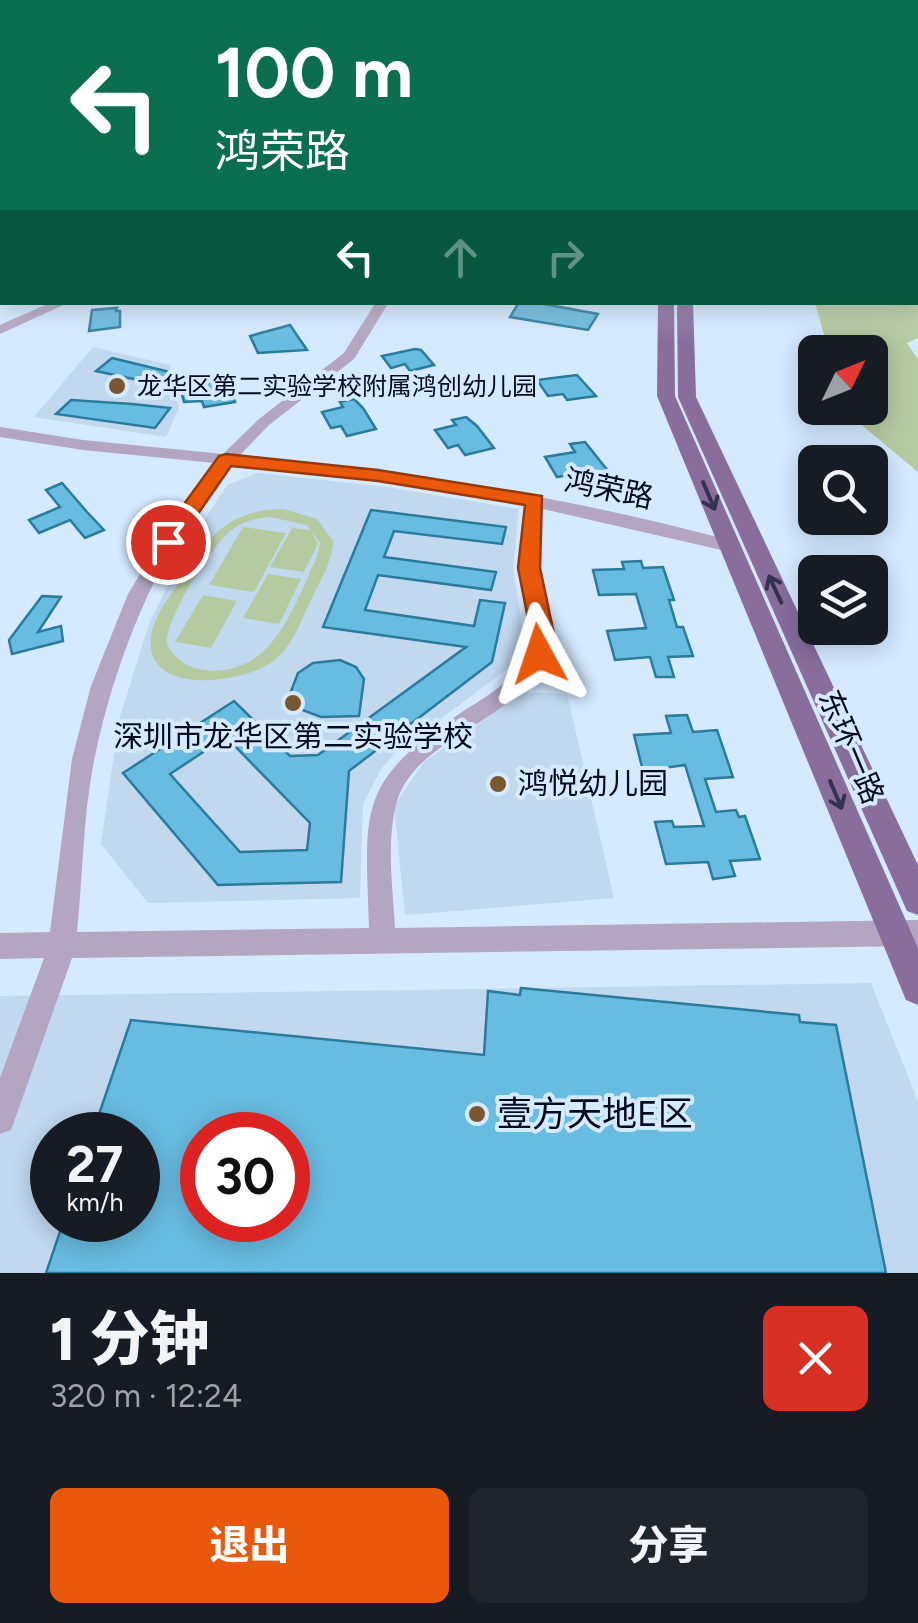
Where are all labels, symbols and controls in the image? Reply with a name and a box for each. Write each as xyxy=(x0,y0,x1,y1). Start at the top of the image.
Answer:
text: 100 m xyxy=(215,30,413,115)
icon: left xyxy=(50,40,180,170)
text: 鸿荣路 xyxy=(215,124,350,178)
icon: left xyxy=(328,230,383,285)
icon: ahead xyxy=(433,230,488,285)
icon: right xyxy=(538,230,593,285)
north arrow xyxy=(798,335,888,425)
map controls xyxy=(798,335,888,645)
place label: 龙华区第二实验学校附属鸿创幼儿园 xyxy=(137,371,537,401)
marker: 龙华区第二实验学校附属鸿创幼儿园 xyxy=(106,375,128,397)
button: search xyxy=(798,445,888,535)
street label: 鸿荣路 xyxy=(561,461,657,516)
one-way arrow xyxy=(701,480,719,511)
pin xyxy=(126,500,211,585)
icon: arrive xyxy=(141,515,196,570)
button: layers xyxy=(798,555,888,645)
one-way arrow xyxy=(765,574,783,605)
position arrow xyxy=(487,602,591,706)
street label: 东环一路 xyxy=(811,684,892,809)
marker: 深圳市龙华区第二实验学校 xyxy=(282,692,304,714)
place label: 深圳市龙华区第二实验学校 xyxy=(113,718,473,755)
place label: 鸿悦幼儿园 xyxy=(518,765,668,802)
marker: 鸿悦幼儿园 xyxy=(487,773,509,795)
one-way arrow xyxy=(828,779,846,810)
place label: 壹方天地E区 xyxy=(497,1093,693,1135)
marker: 壹方天地E区 xyxy=(466,1103,488,1125)
speed limit sign: 30 xyxy=(180,1112,310,1242)
text: 27 xyxy=(67,1134,123,1195)
text: km/h xyxy=(66,1187,124,1217)
text: 1 分钟 xyxy=(50,1303,210,1375)
button: close xyxy=(763,1306,868,1411)
text: 320 m · 12:24 xyxy=(50,1377,242,1415)
button: 退出 xyxy=(50,1488,449,1603)
button: 分享 xyxy=(469,1488,868,1603)

